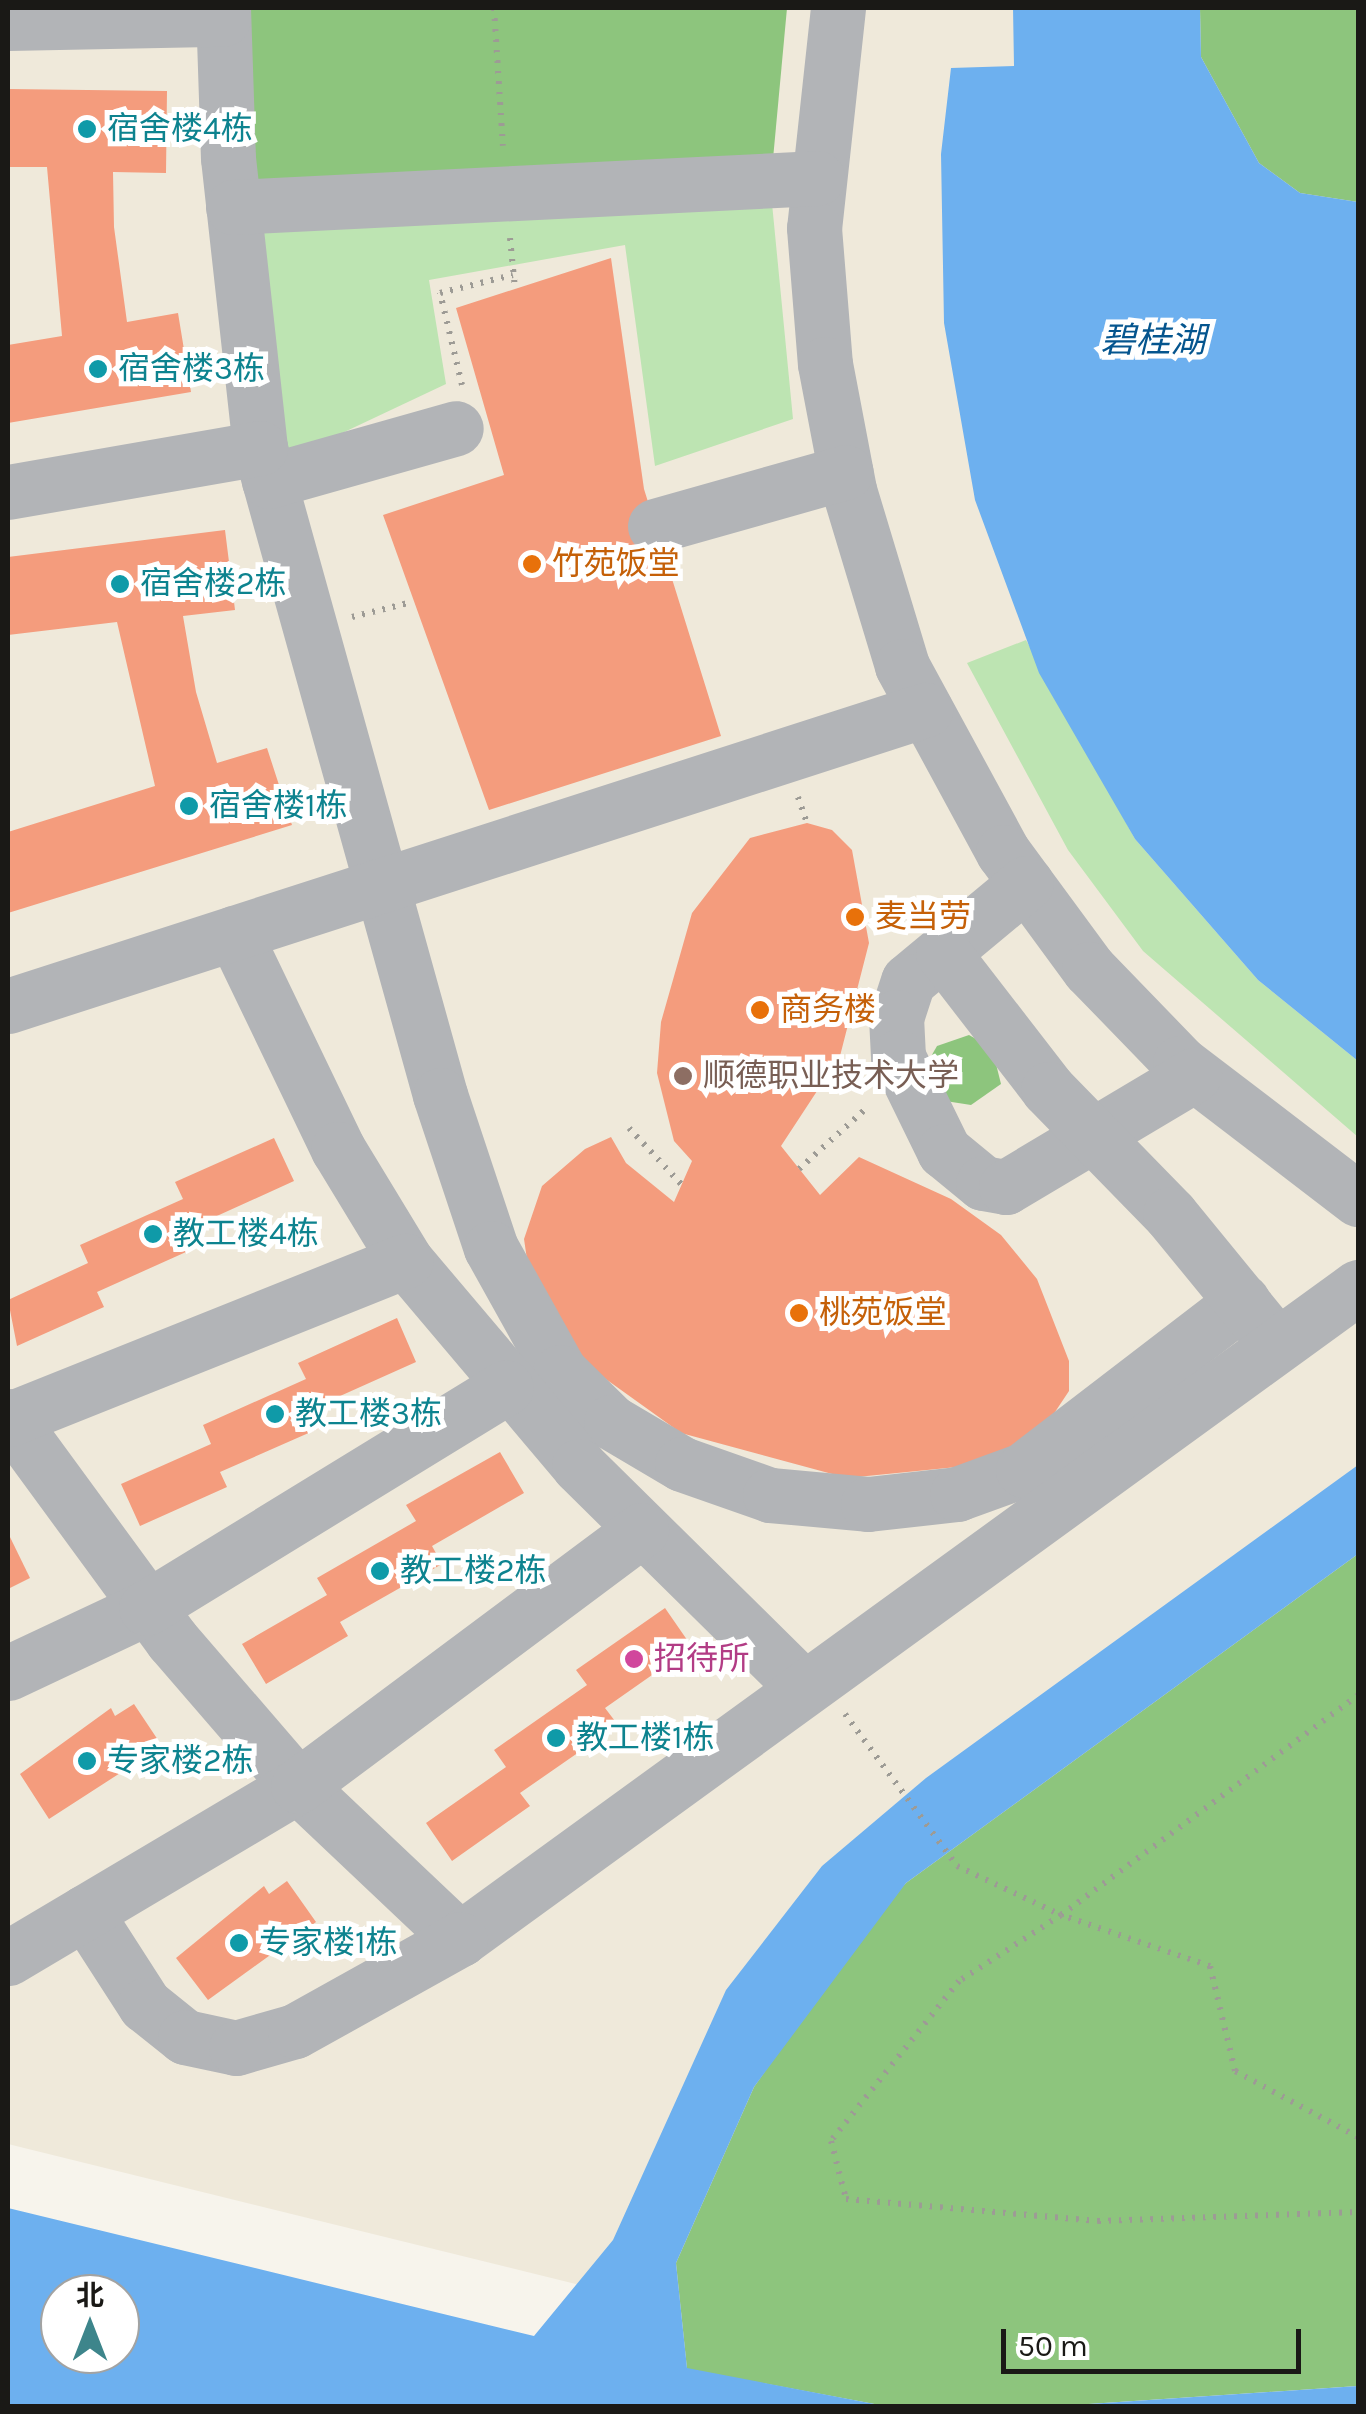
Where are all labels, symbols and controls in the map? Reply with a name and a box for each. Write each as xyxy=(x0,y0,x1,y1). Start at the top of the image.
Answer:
place label: 宿舍楼4栋 xyxy=(107,110,253,148)
marker: 宿舍楼4栋 xyxy=(76,118,98,140)
water label: 碧桂湖 xyxy=(1101,320,1205,362)
place label: 宿舍楼3栋 xyxy=(118,350,265,388)
marker: 宿舍楼3栋 xyxy=(87,358,109,380)
place label: 竹苑饭堂 xyxy=(552,545,680,583)
marker: 竹苑饭堂 xyxy=(521,553,543,575)
place label: 宿舍楼2栋 xyxy=(140,565,287,603)
marker: 宿舍楼2栋 xyxy=(109,573,131,595)
place label: 宿舍楼1栋 xyxy=(209,787,348,825)
marker: 宿舍楼1栋 xyxy=(178,795,200,817)
place label: 麦当劳 xyxy=(875,898,971,936)
marker: 麦当劳 xyxy=(844,906,866,928)
place label: 商务楼 xyxy=(780,991,876,1029)
marker: 商务楼 xyxy=(749,999,771,1021)
place label: 顺德职业技术大学 xyxy=(703,1057,959,1095)
marker: 顺德职业技术大学 xyxy=(672,1065,694,1087)
place label: 教工楼4栋 xyxy=(173,1215,319,1253)
marker: 教工楼4栋 xyxy=(142,1223,164,1245)
place label: 桃苑饭堂 xyxy=(819,1294,947,1332)
marker: 桃苑饭堂 xyxy=(788,1302,810,1324)
place label: 教工楼3栋 xyxy=(295,1395,442,1433)
marker: 教工楼3栋 xyxy=(264,1403,286,1425)
place label: 教工楼2栋 xyxy=(400,1552,547,1590)
marker: 教工楼2栋 xyxy=(369,1560,391,1582)
place label: 招待所 xyxy=(654,1640,750,1678)
marker: 招待所 xyxy=(623,1648,645,1670)
place label: 教工楼1栋 xyxy=(576,1719,715,1757)
marker: 教工楼1栋 xyxy=(545,1727,567,1749)
place label: 专家楼2栋 xyxy=(107,1742,254,1780)
marker: 专家楼2栋 xyxy=(76,1750,98,1772)
place label: 专家楼1栋 xyxy=(259,1924,398,1962)
marker: 专家楼1栋 xyxy=(228,1932,250,1954)
north arrow xyxy=(40,2274,140,2374)
text: 北 xyxy=(76,2279,104,2312)
scale bar xyxy=(1006,2309,1306,2371)
text: 50 m xyxy=(1018,2328,1088,2364)

